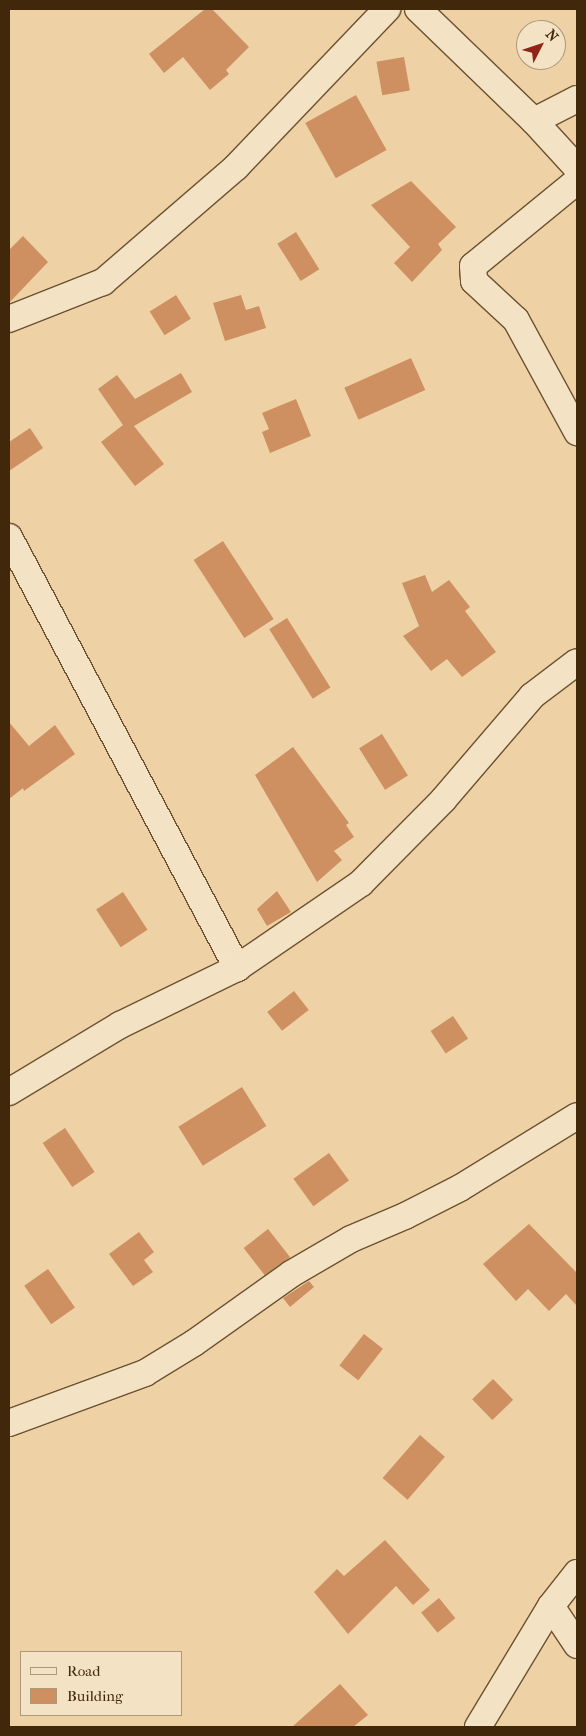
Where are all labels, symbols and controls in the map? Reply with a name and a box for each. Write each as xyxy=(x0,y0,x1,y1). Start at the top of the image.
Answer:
north arrow xyxy=(516,20,566,70)
text: N xyxy=(542,26,562,45)
legend xyxy=(20,1651,182,1716)
text: Road xyxy=(67,1662,100,1680)
text: Building xyxy=(67,1687,123,1705)

